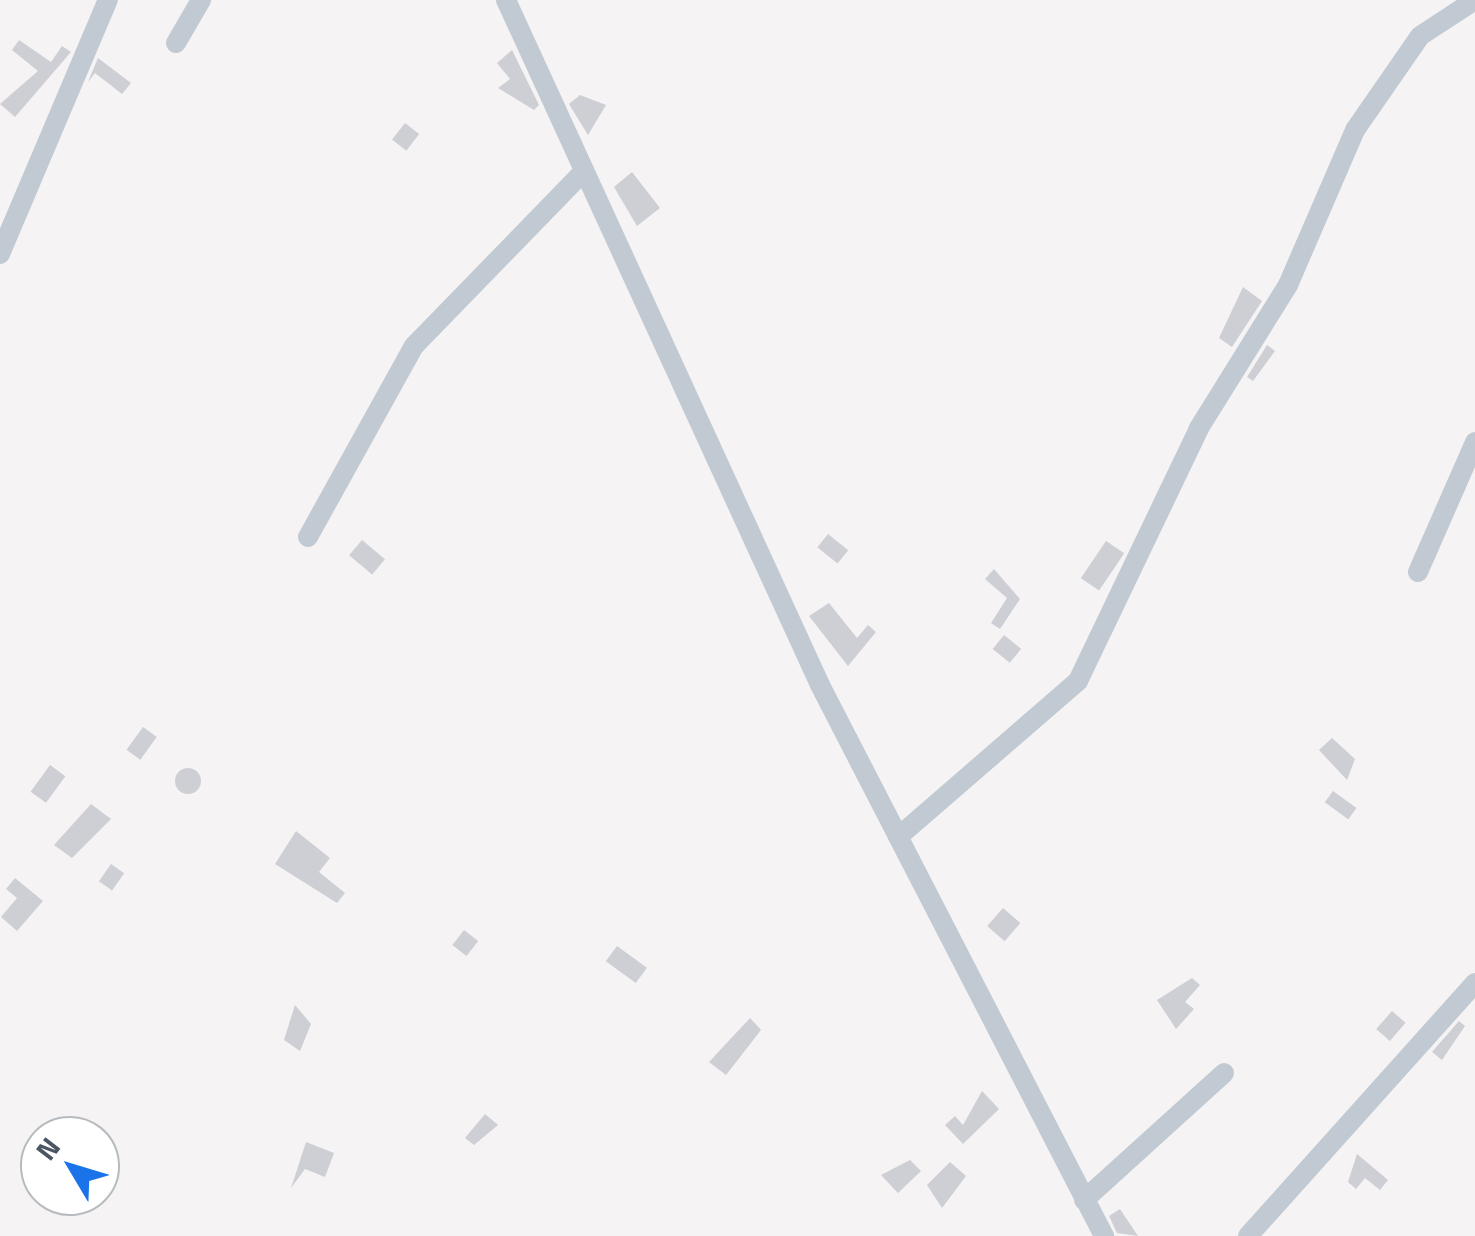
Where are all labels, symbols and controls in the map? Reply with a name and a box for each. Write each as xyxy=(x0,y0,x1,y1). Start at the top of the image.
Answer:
north arrow xyxy=(20,1116,120,1216)
text: N xyxy=(25,1128,70,1169)

